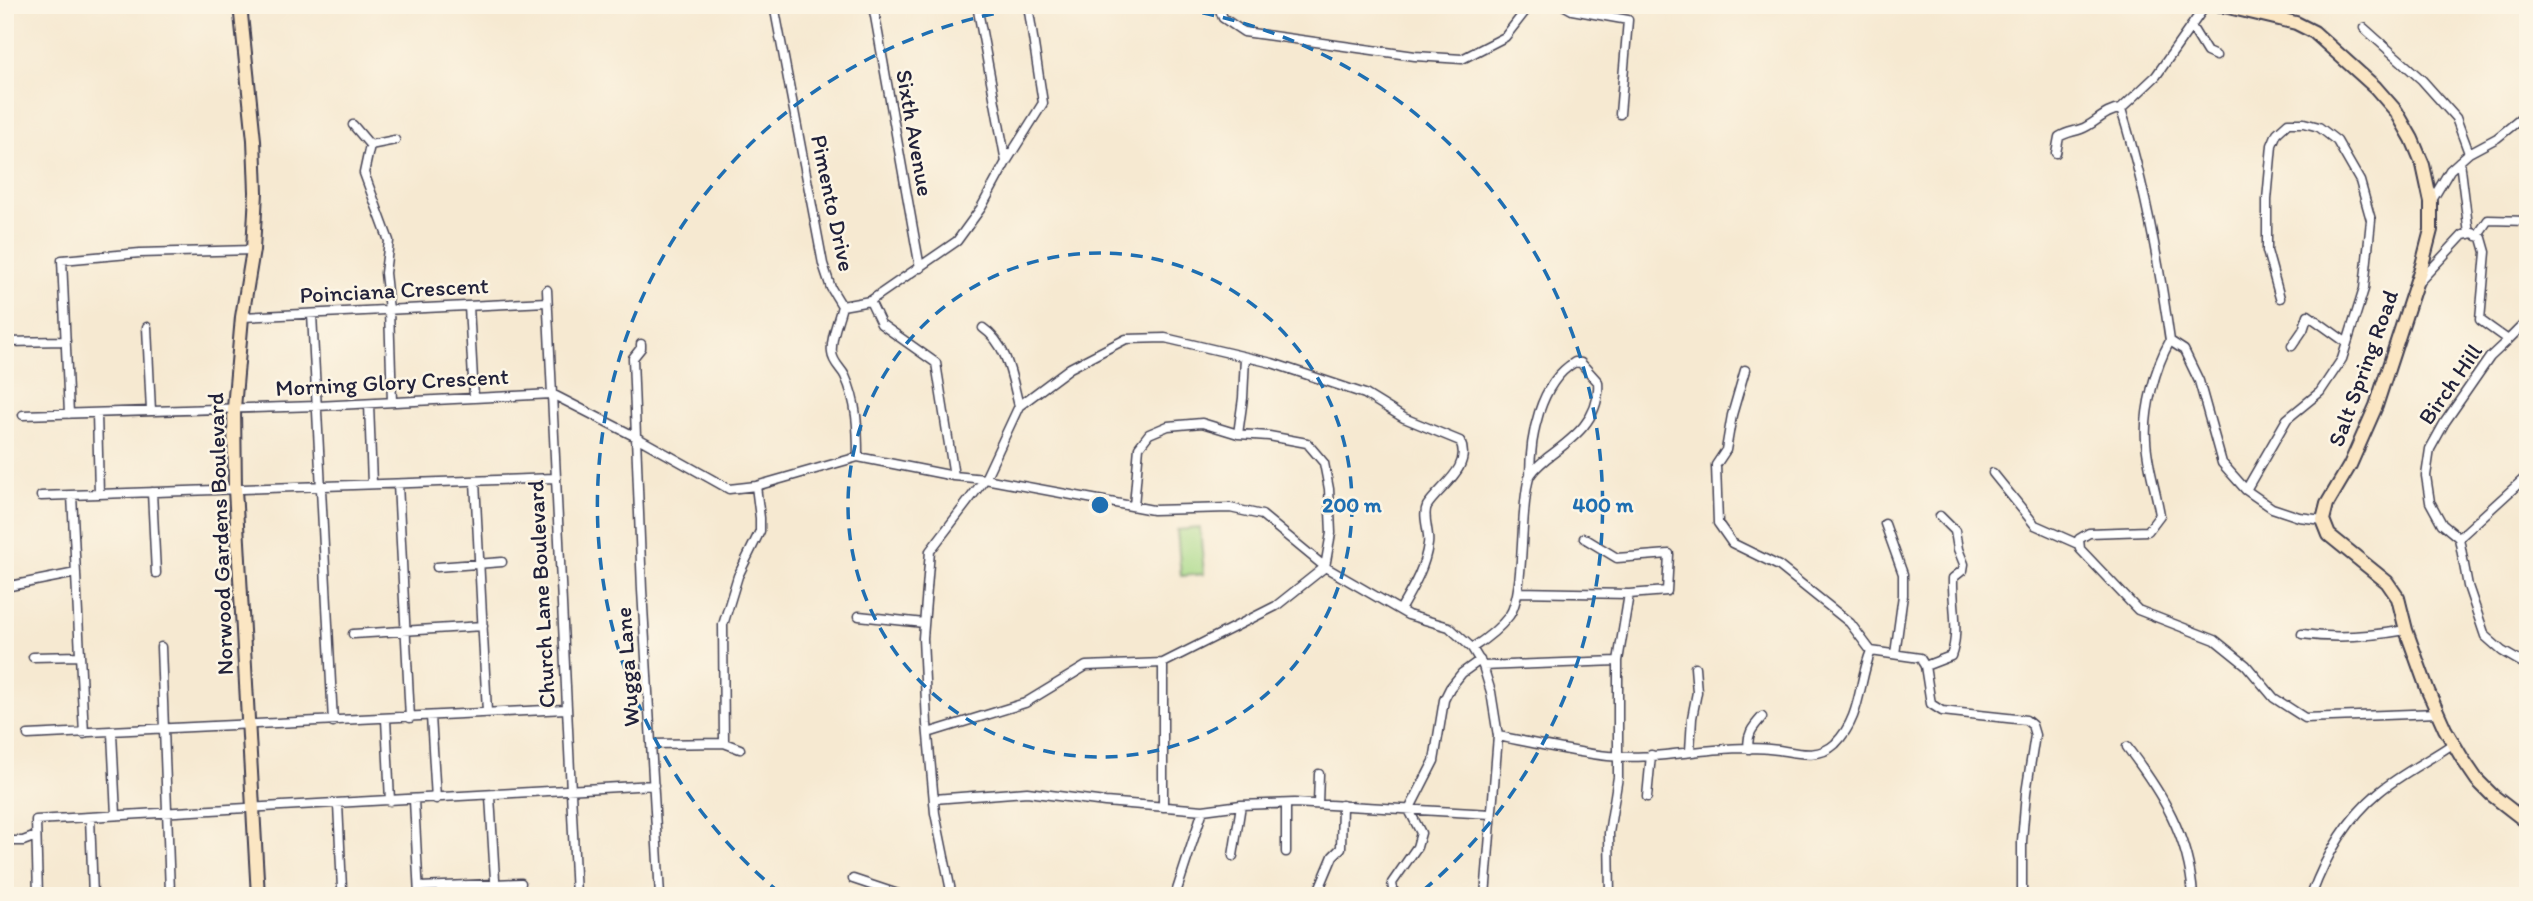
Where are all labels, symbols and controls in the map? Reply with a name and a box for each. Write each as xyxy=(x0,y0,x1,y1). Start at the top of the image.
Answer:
street label: Sixth Avenue xyxy=(890,67,940,199)
street label: Pimento Drive xyxy=(805,132,861,274)
street label: Poinciana Crescent xyxy=(299,271,490,309)
street label: Salt Spring Road xyxy=(2322,286,2404,450)
street label: Birch Hill xyxy=(2412,338,2488,430)
street label: Morning Glory Crescent xyxy=(275,362,510,402)
street label: Norwood Gardens Boulevard xyxy=(201,392,239,676)
street label: Church Lane Boulevard xyxy=(521,479,561,709)
text: 200 m xyxy=(1322,492,1382,517)
text: 400 m xyxy=(1573,492,1634,517)
centre of rings xyxy=(1088,493,1112,517)
street label: Wugga Lane xyxy=(609,606,645,728)

